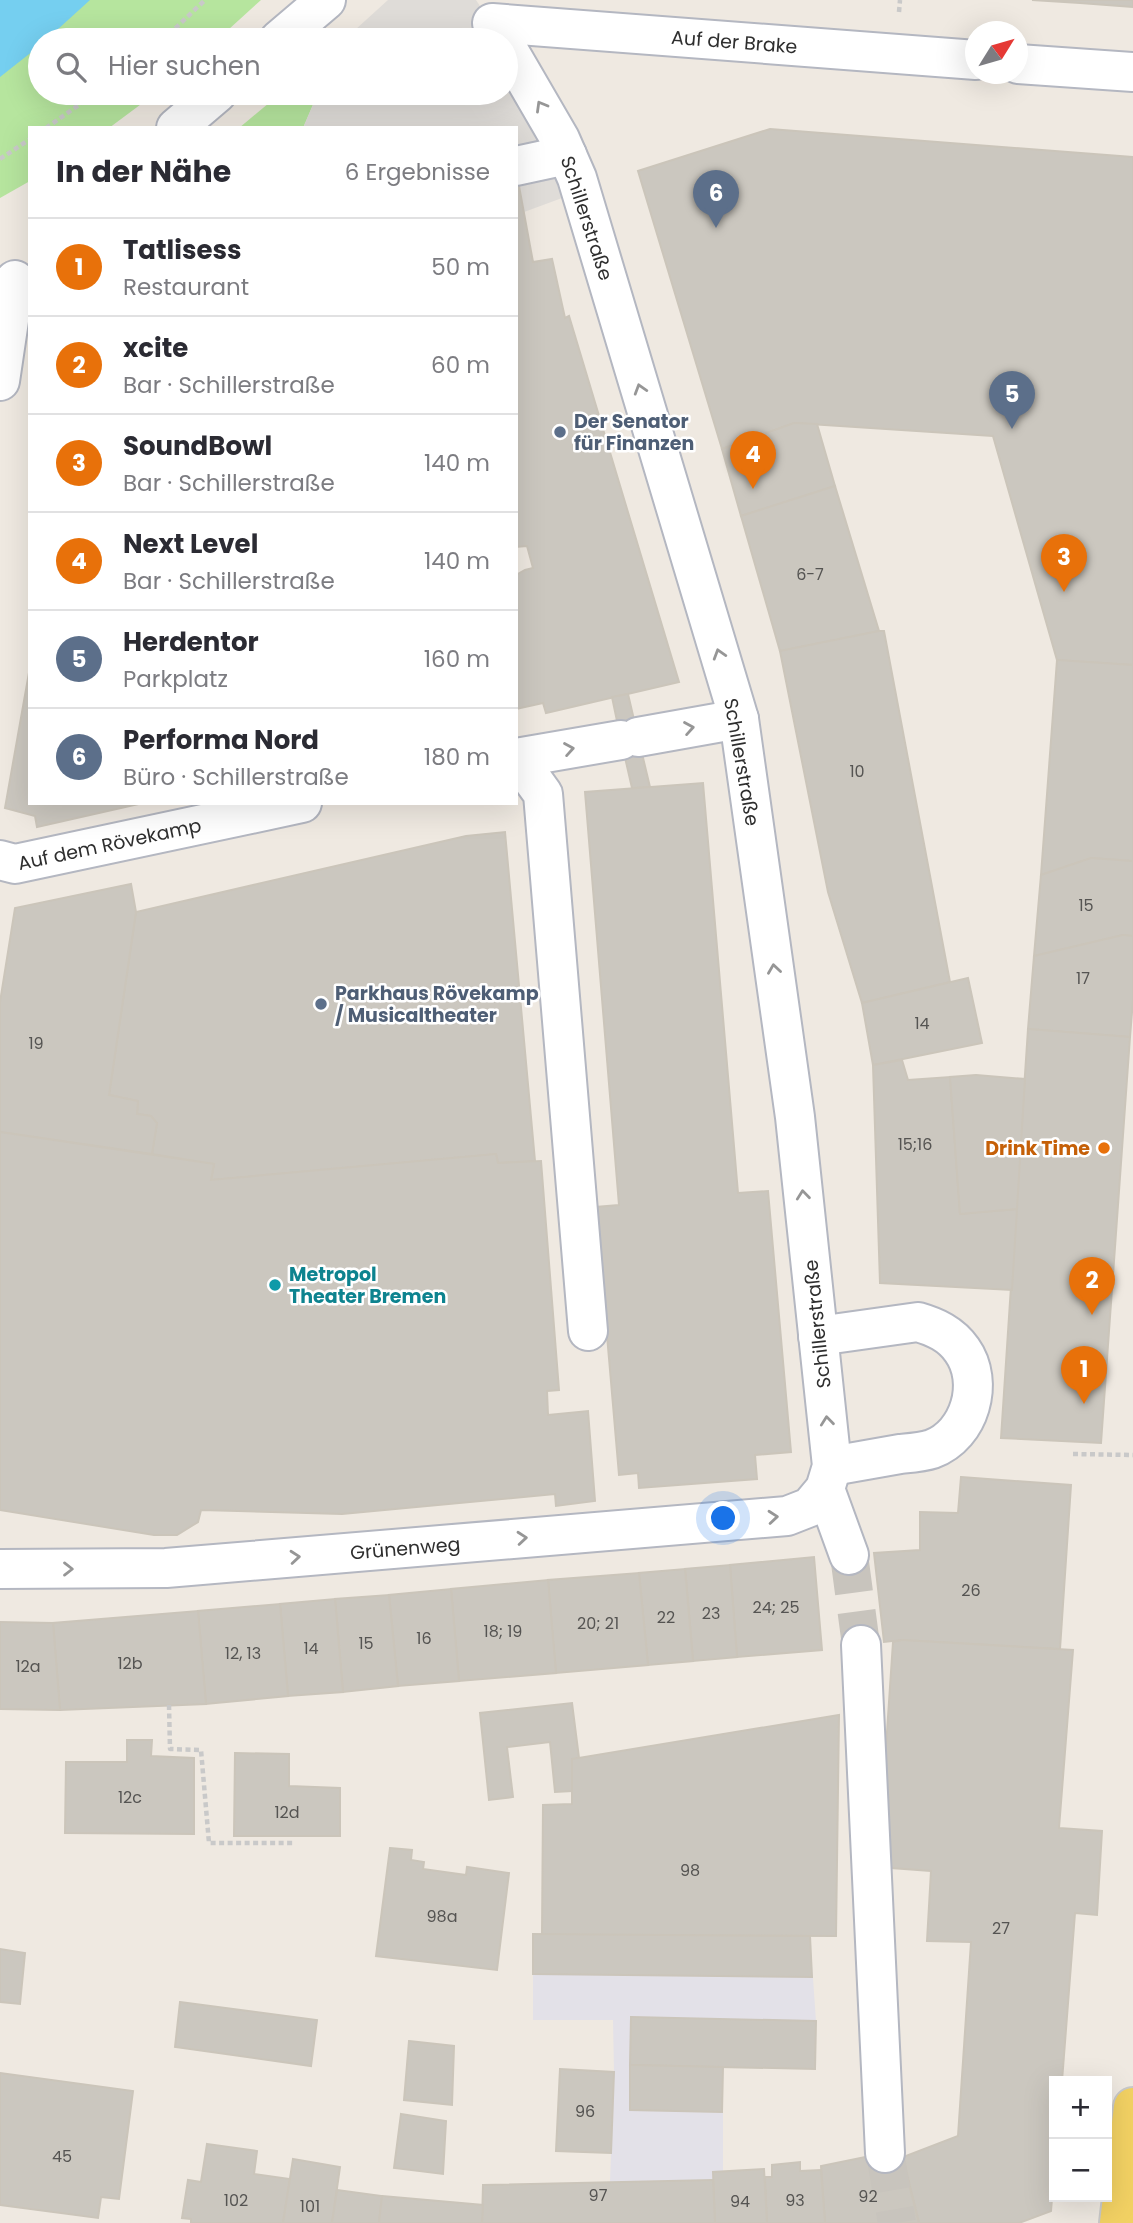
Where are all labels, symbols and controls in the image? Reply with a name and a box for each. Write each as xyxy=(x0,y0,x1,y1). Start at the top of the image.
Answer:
north arrow xyxy=(965,21,1028,84)
street label: Auf der Brake xyxy=(670,24,798,60)
search box xyxy=(28,28,518,105)
icon: search xyxy=(52,48,90,86)
text: Hier suchen xyxy=(108,48,261,84)
one-way arrow xyxy=(536,101,549,114)
text: In der Nähe xyxy=(56,150,231,193)
street label: Schillerstraße xyxy=(554,153,619,284)
text: 6 Ergebnisse xyxy=(345,156,490,188)
pin: 6 xyxy=(693,170,739,228)
text: Tatlisess xyxy=(123,232,241,268)
text: 1 xyxy=(75,251,83,283)
text: 50 m xyxy=(431,251,490,283)
text: Restaurant xyxy=(123,271,249,303)
text: xcite xyxy=(123,330,188,366)
text: 2 xyxy=(72,349,86,381)
text: 60 m xyxy=(431,349,490,381)
text: Bar · Schillerstraße xyxy=(123,369,335,401)
pin: 5 xyxy=(989,371,1035,429)
one-way arrow xyxy=(634,383,649,395)
place label: Der Senator für Finanzen xyxy=(574,408,694,457)
marker: Der Senator für Finanzen xyxy=(552,424,568,440)
text: SoundBowl xyxy=(123,428,272,464)
pin: 4 xyxy=(730,431,776,489)
text: 3 xyxy=(72,447,86,479)
text: 140 m xyxy=(424,447,490,479)
text: Bar · Schillerstraße xyxy=(123,467,335,499)
text: Next Level xyxy=(123,526,258,562)
pin: 3 xyxy=(1041,534,1087,592)
text: 4 xyxy=(71,545,87,577)
text: 140 m xyxy=(424,545,490,577)
house number: 6-7 xyxy=(796,563,824,586)
text: Bar · Schillerstraße xyxy=(123,565,335,597)
text: Herdentor xyxy=(123,624,259,660)
text: 5 xyxy=(72,643,86,675)
text: 160 m xyxy=(424,643,490,675)
one-way arrow xyxy=(713,648,728,660)
text: Parkplatz xyxy=(123,663,228,695)
street label: Schillerstraße xyxy=(717,696,766,828)
one-way arrow xyxy=(683,721,695,736)
text: Performa Nord xyxy=(123,722,319,758)
text: 6 xyxy=(72,741,86,773)
text: 180 m xyxy=(424,741,490,773)
one-way arrow xyxy=(563,742,575,757)
house number: 10 xyxy=(849,760,865,783)
text: Büro · Schillerstraße xyxy=(123,761,349,793)
street label: Auf dem Rövekamp xyxy=(15,812,204,877)
house number: 15 xyxy=(1078,894,1094,917)
one-way arrow xyxy=(767,963,782,975)
house number: 17 xyxy=(1076,967,1090,990)
place label: Parkhaus Rövekamp / Musicaltheater xyxy=(335,980,539,1029)
marker: Parkhaus Rövekamp / Musicaltheater xyxy=(313,996,329,1012)
house number: 14 xyxy=(914,1012,930,1035)
house number: 19 xyxy=(28,1032,44,1055)
house number: 15;16 xyxy=(898,1133,932,1156)
place label: Drink Time xyxy=(985,1135,1090,1162)
marker: Drink Time xyxy=(1096,1140,1112,1156)
one-way arrow xyxy=(796,1189,811,1200)
pin: 2 xyxy=(1069,1257,1115,1315)
street label: Schillerstraße xyxy=(797,1258,838,1390)
place label: Metropol Theater Bremen xyxy=(289,1261,446,1310)
marker: Metropol Theater Bremen xyxy=(267,1277,283,1293)
pin: 1 xyxy=(1061,1346,1107,1404)
one-way arrow xyxy=(820,1415,835,1426)
your location xyxy=(706,1501,740,1535)
one-way arrow xyxy=(768,1510,779,1525)
street label: Grünenweg xyxy=(349,1530,461,1567)
one-way arrow xyxy=(517,1531,528,1546)
one-way arrow xyxy=(290,1550,301,1565)
one-way arrow xyxy=(63,1561,74,1577)
house number: 26 xyxy=(961,1579,981,1602)
house number: 24; 25 xyxy=(752,1596,800,1619)
house number: 23 xyxy=(702,1602,720,1625)
house number: 22 xyxy=(657,1606,675,1629)
house number: 20; 21 xyxy=(577,1612,619,1635)
house number: 18; 19 xyxy=(484,1620,522,1643)
house number: 16 xyxy=(416,1627,432,1650)
house number: 15 xyxy=(358,1632,374,1655)
house number: 14 xyxy=(303,1637,319,1660)
house number: 12, 13 xyxy=(225,1642,261,1665)
house number: 12b xyxy=(117,1652,143,1675)
house number: 12a xyxy=(15,1655,41,1678)
house number: 12c xyxy=(118,1786,142,1809)
house number: 12d xyxy=(274,1801,300,1824)
house number: 98 xyxy=(680,1859,700,1882)
house number: 98a xyxy=(427,1905,458,1928)
house number: 27 xyxy=(992,1917,1010,1940)
map controls xyxy=(1049,2076,1112,2202)
button: + xyxy=(1049,2076,1112,2139)
house number: 96 xyxy=(575,2100,595,2123)
button: − xyxy=(1049,2139,1112,2202)
house number: 45 xyxy=(52,2145,72,2168)
house number: 97 xyxy=(589,2184,608,2207)
house number: 92 xyxy=(858,2185,878,2208)
house number: 102 xyxy=(224,2189,248,2212)
house number: 93 xyxy=(785,2189,805,2212)
house number: 94 xyxy=(730,2190,750,2213)
house number: 101 xyxy=(300,2195,320,2218)

